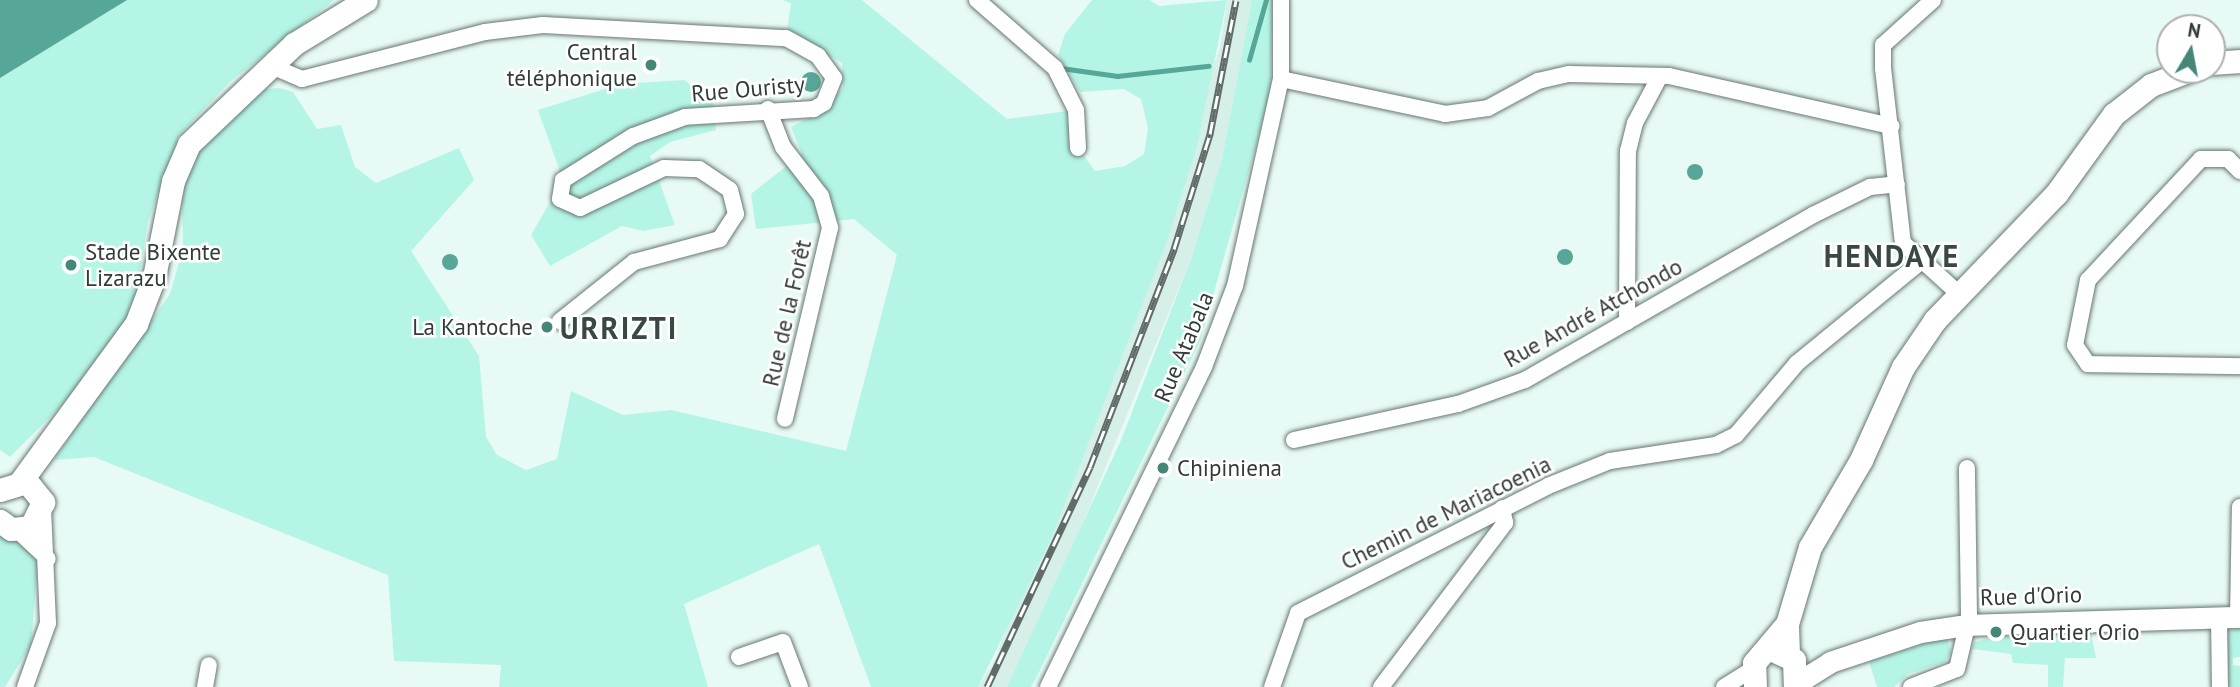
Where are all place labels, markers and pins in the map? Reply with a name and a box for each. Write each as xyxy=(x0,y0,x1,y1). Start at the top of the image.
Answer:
place label: Central téléphonique xyxy=(507,38,637,92)
marker: Central téléphonique xyxy=(643,57,659,73)
place label: Stade Bixente Lizarazu xyxy=(85,238,221,292)
marker: Stade Bixente Lizarazu xyxy=(63,257,79,273)
place label: La Kantoche xyxy=(412,313,533,341)
marker: La Kantoche xyxy=(539,319,555,335)
place label: Chipiniena xyxy=(1177,454,1282,482)
marker: Chipiniena xyxy=(1155,460,1171,476)
place label: Quartier Orio xyxy=(2010,618,2140,646)
marker: Quartier Orio xyxy=(1988,624,2004,640)

